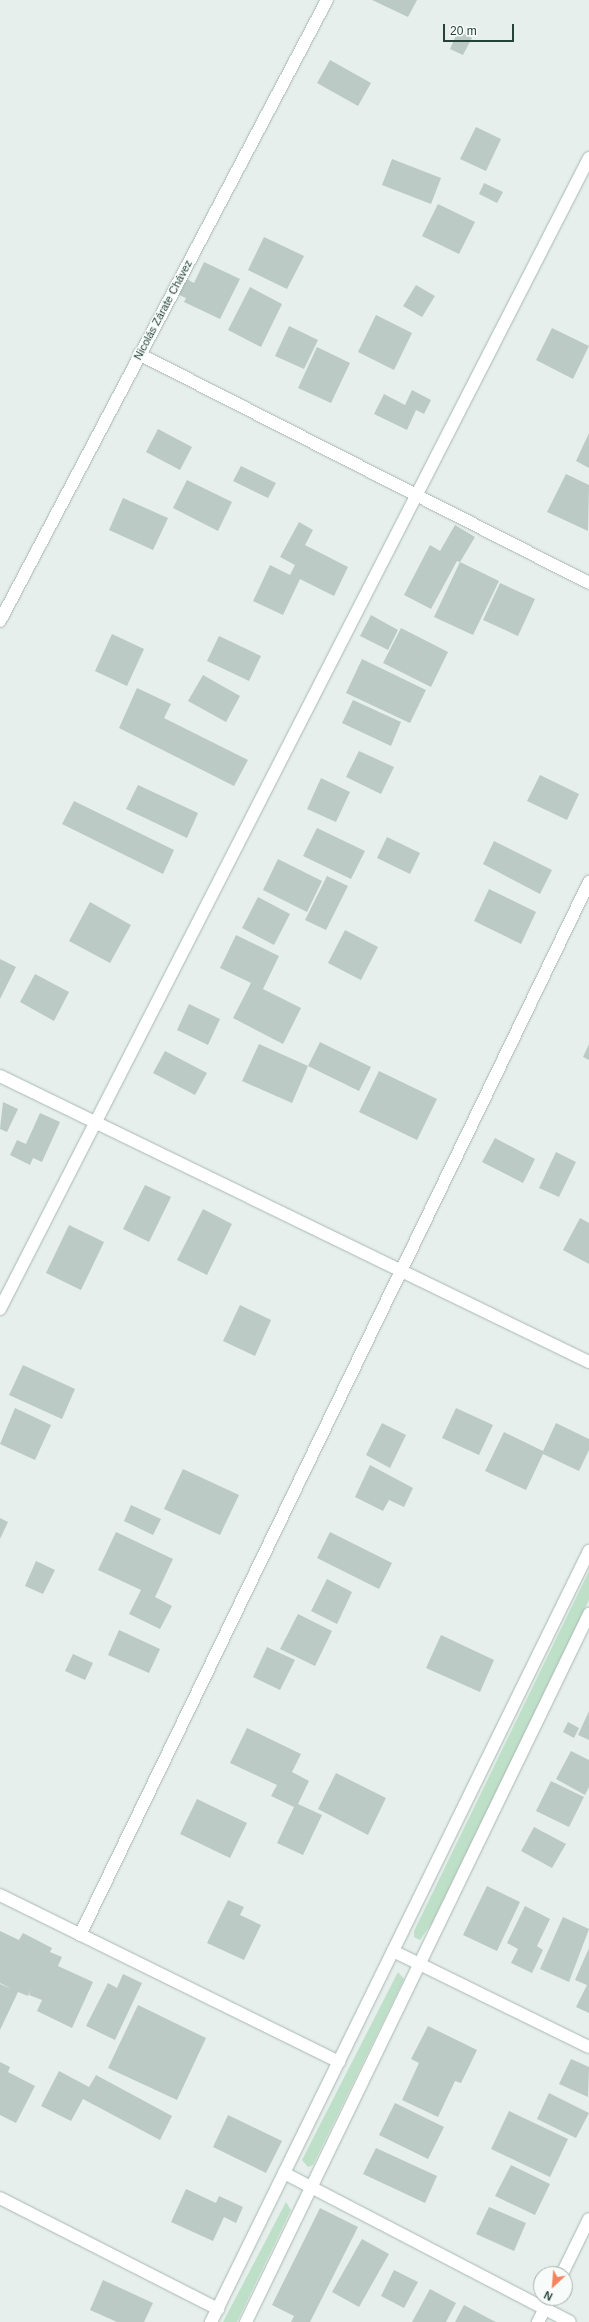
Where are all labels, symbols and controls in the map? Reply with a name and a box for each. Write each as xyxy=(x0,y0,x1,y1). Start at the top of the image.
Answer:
scale bar xyxy=(445,16,516,42)
text: 20 m xyxy=(450,24,477,38)
street label: Nicolás Zárate Chávez xyxy=(131,258,195,362)
north arrow xyxy=(533,2266,573,2306)
text: N xyxy=(542,2289,554,2303)

